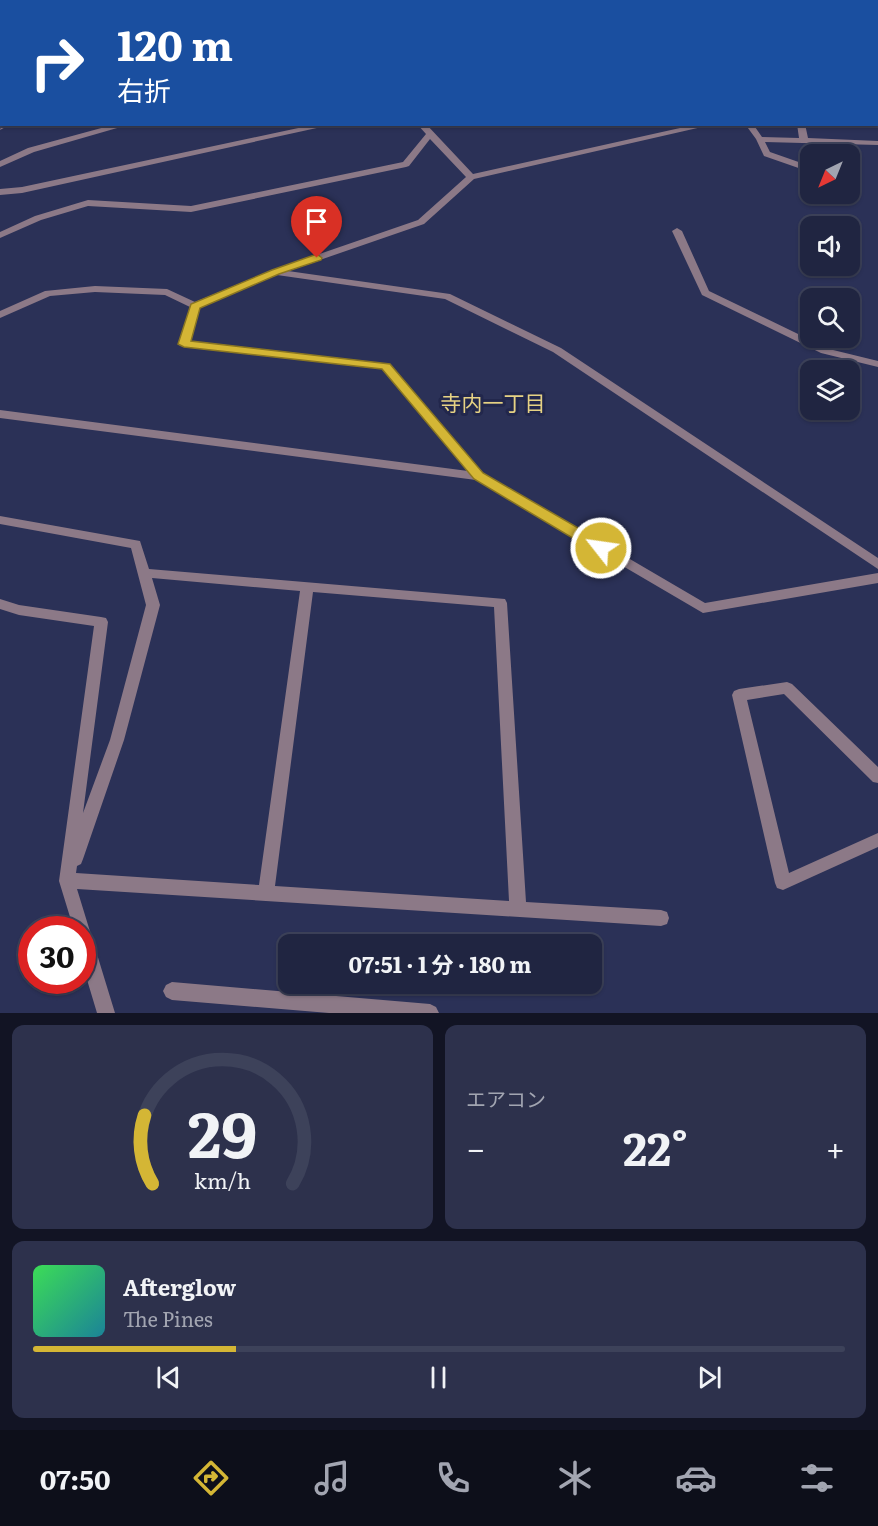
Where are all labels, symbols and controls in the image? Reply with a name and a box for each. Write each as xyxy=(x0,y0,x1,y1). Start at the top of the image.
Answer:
text: 120 m xyxy=(117,12,233,74)
icon: right xyxy=(18,24,96,102)
text: 右折 xyxy=(117,69,171,109)
north arrow xyxy=(800,144,860,204)
map controls xyxy=(800,144,860,420)
pin xyxy=(291,196,342,258)
icon: arrive xyxy=(300,205,333,238)
button: sound xyxy=(800,216,860,276)
button: search xyxy=(800,288,860,348)
button: layers xyxy=(800,360,860,420)
district label: 寺内一丁目 xyxy=(441,386,546,417)
position arrow xyxy=(569,516,633,580)
speed limit sign: 30 xyxy=(18,916,96,994)
text: 07:51 · 1 分 · 180 m xyxy=(349,947,531,980)
text: エアコン xyxy=(466,1083,546,1113)
text: 29 xyxy=(188,1085,257,1177)
text: 22° xyxy=(623,1113,688,1180)
text: − xyxy=(466,1122,485,1171)
text: + xyxy=(826,1122,845,1171)
text: km/h xyxy=(194,1164,251,1196)
text: Afterglow xyxy=(123,1270,236,1303)
text: The Pines xyxy=(123,1303,213,1333)
icon: previous xyxy=(152,1361,185,1394)
icon: pause xyxy=(422,1361,455,1394)
icon: next xyxy=(693,1361,726,1394)
icon: directions xyxy=(190,1457,232,1499)
icon: music xyxy=(311,1457,353,1499)
icon: phone xyxy=(432,1457,474,1499)
icon: climate xyxy=(554,1457,596,1499)
icon: car xyxy=(675,1457,717,1499)
icon: filters xyxy=(796,1457,838,1499)
text: 07:50 xyxy=(40,1458,111,1498)

